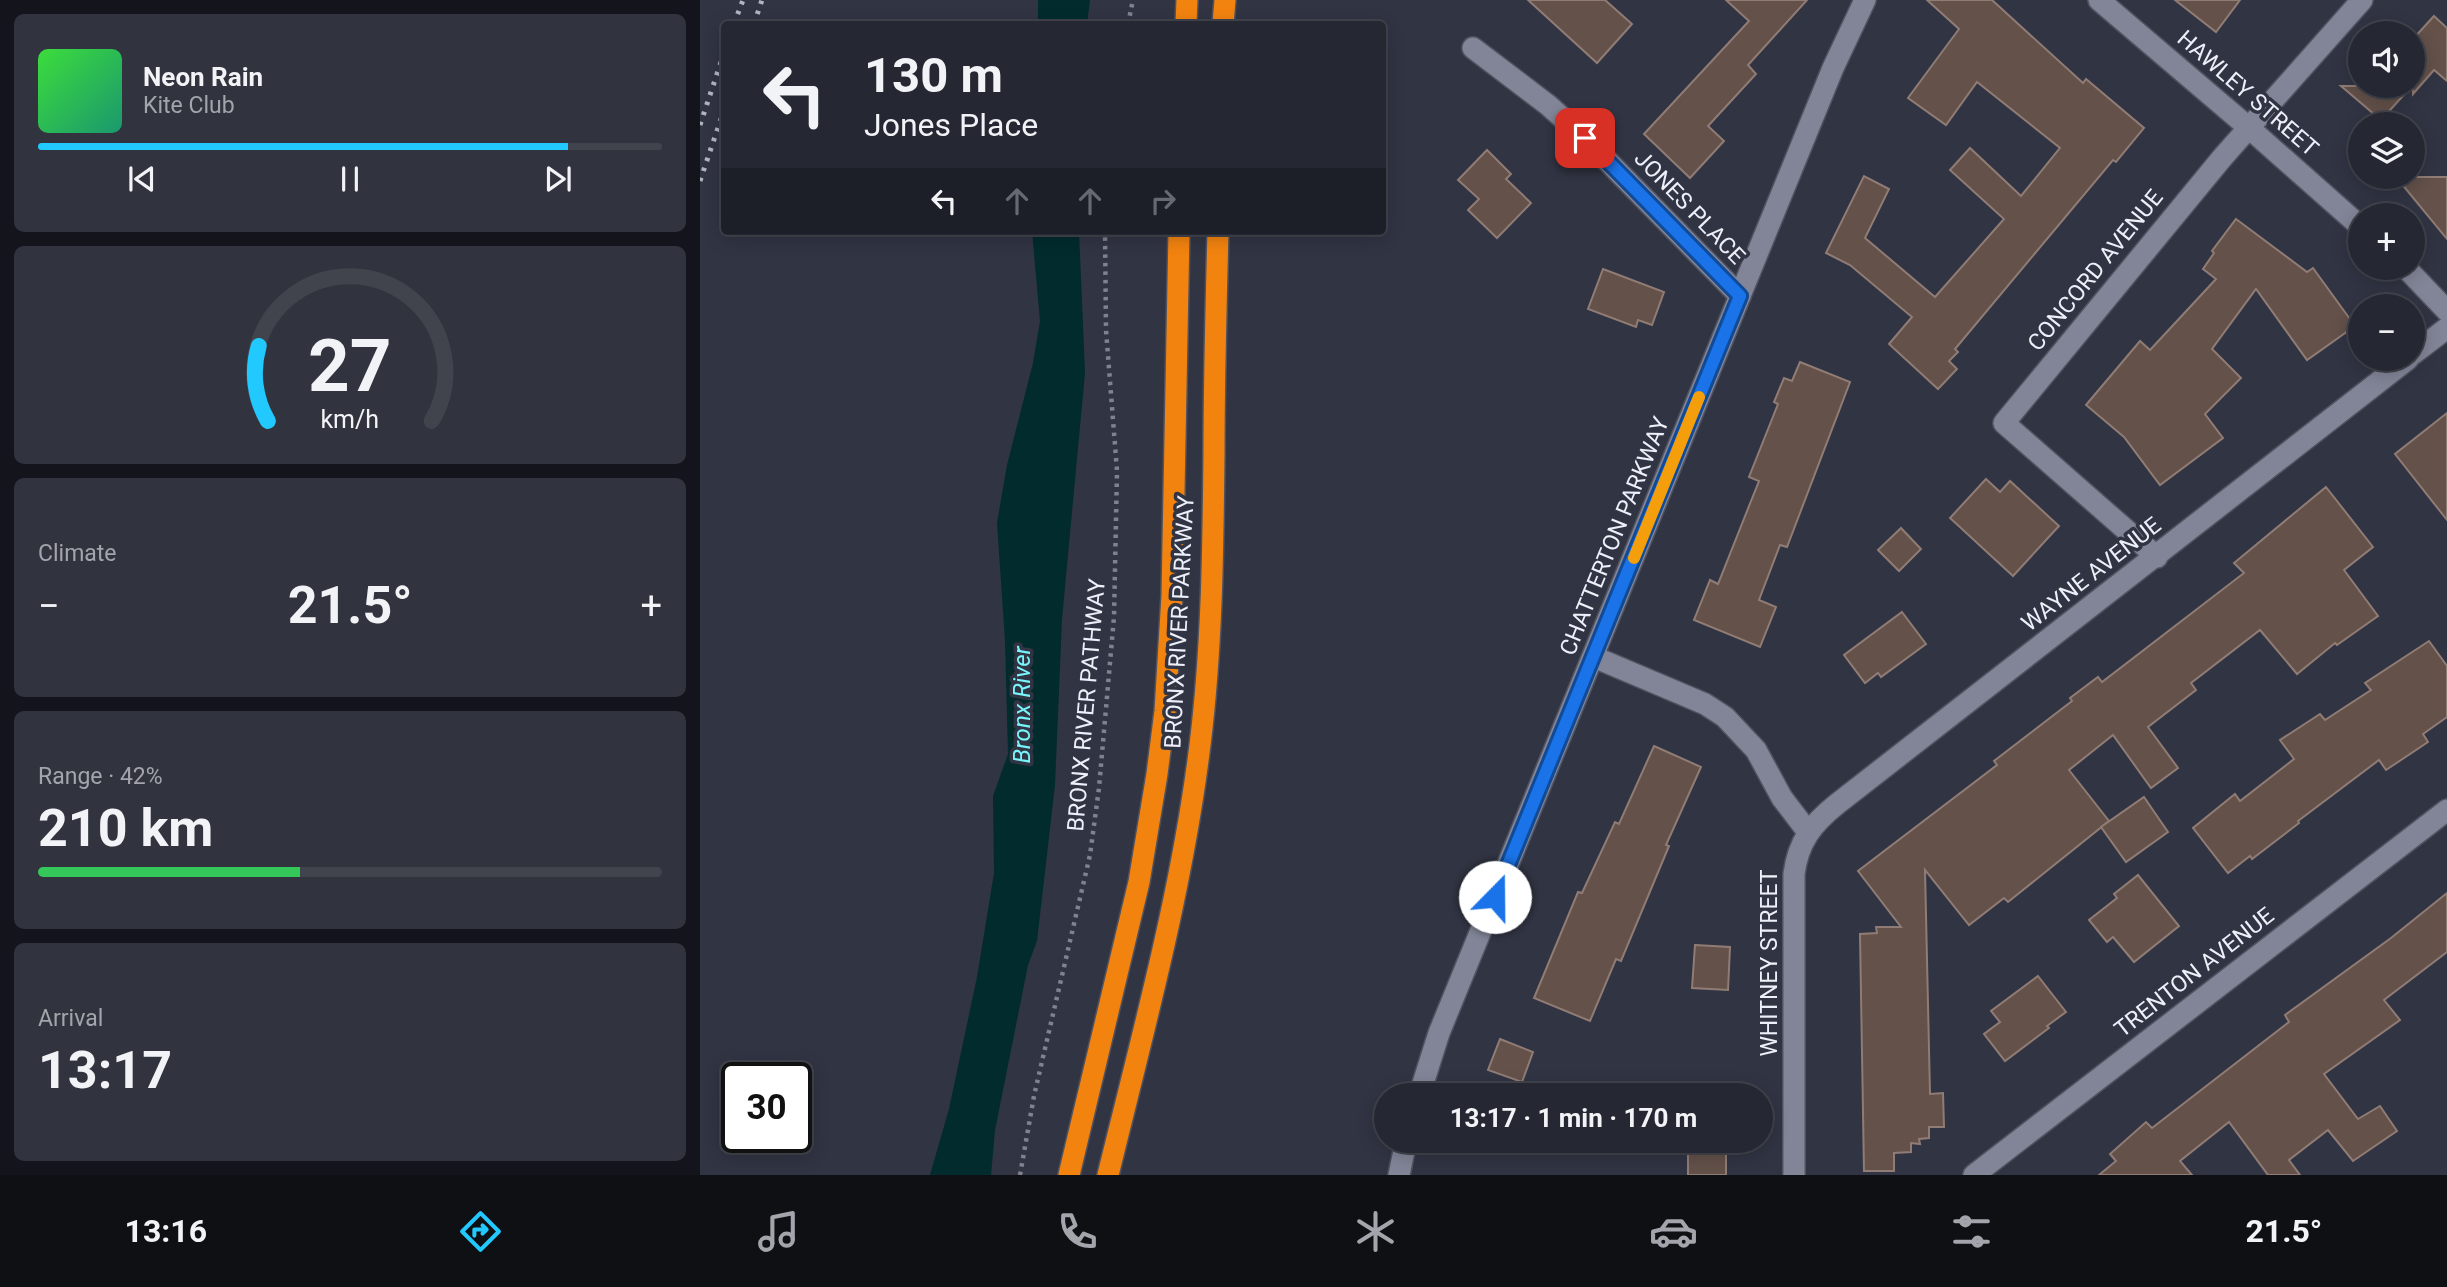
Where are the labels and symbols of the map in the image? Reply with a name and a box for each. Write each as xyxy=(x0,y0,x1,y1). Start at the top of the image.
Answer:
street label: HAWLEY STREET xyxy=(2172,25,2324,162)
pin xyxy=(1555,108,1615,168)
street label: JONES PLACE xyxy=(1629,145,1751,270)
street label: CONCORD AVENUE xyxy=(2022,184,2169,356)
street label: CHATTERTON PARKWAY xyxy=(1554,413,1675,659)
street label: BRONX RIVER PARKWAY xyxy=(1159,495,1200,749)
street label: WAYNE AVENUE xyxy=(2016,512,2166,637)
street label: BRONX RIVER PATHWAY xyxy=(1062,577,1111,832)
water label: Bronx River xyxy=(1008,645,1036,764)
position arrow xyxy=(1458,860,1532,934)
street label: WHITNEY STREET xyxy=(1756,869,1783,1057)
street label: TRENTON AVENUE xyxy=(2109,902,2279,1043)
speed limit sign: 30 xyxy=(721,1062,812,1153)

